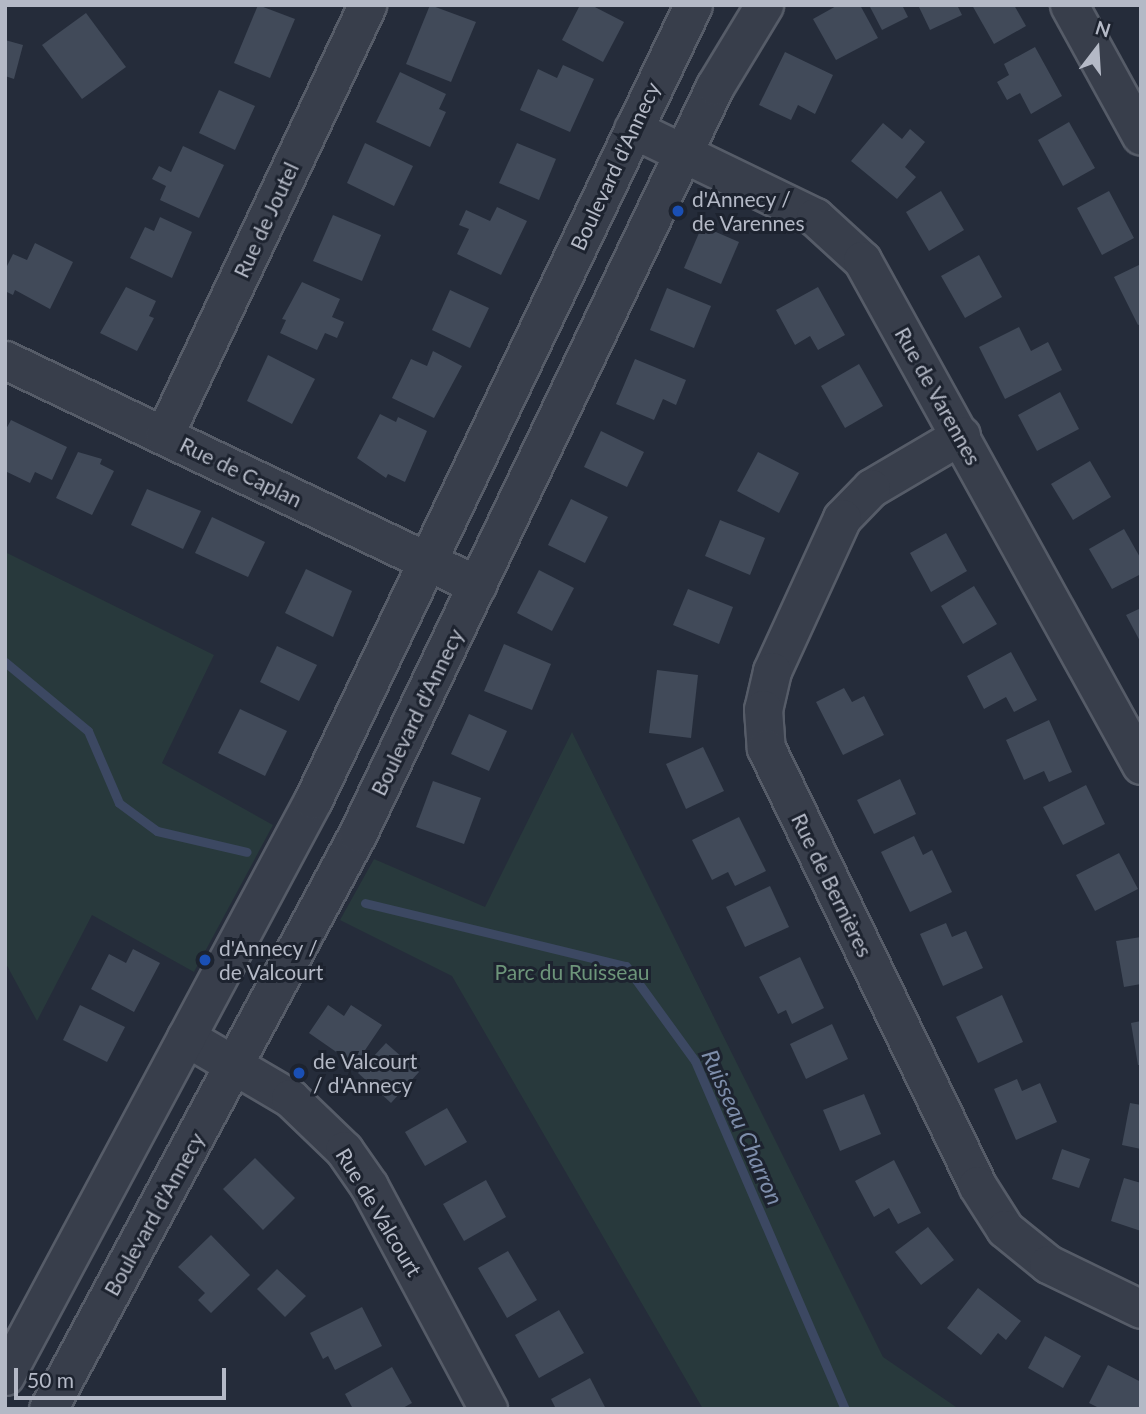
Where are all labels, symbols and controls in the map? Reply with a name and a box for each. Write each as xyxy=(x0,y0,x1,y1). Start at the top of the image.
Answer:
north arrow xyxy=(1062,14,1132,84)
text: N xyxy=(1093,15,1114,42)
street label: Boulevard d'Annecy xyxy=(565,78,665,254)
street label: Rue de Joutel xyxy=(228,158,304,282)
place label: d'Annecy / de Varennes xyxy=(692,186,805,236)
marker: d'Annecy / de Varennes xyxy=(670,203,686,219)
street label: Rue de Varennes xyxy=(890,322,986,470)
street label: Rue de Caplan xyxy=(176,432,306,512)
street label: Boulevard d'Annecy xyxy=(366,624,468,800)
street label: Rue de Bernières xyxy=(786,809,878,961)
place label: d'Annecy / de Valcourt xyxy=(219,935,324,985)
marker: d'Annecy / de Valcourt xyxy=(197,952,213,968)
park label: Parc du Ruisseau xyxy=(494,959,650,985)
water label: Ruisseau Charron xyxy=(696,1045,790,1209)
place label: de Valcourt / d'Annecy xyxy=(313,1048,418,1098)
marker: de Valcourt / d'Annecy xyxy=(291,1065,307,1081)
street label: Boulevard d'Annecy xyxy=(99,1128,209,1300)
street label: Rue de Valcourt xyxy=(331,1143,427,1281)
scale bar xyxy=(18,1354,229,1398)
text: 50 m xyxy=(27,1367,74,1392)

